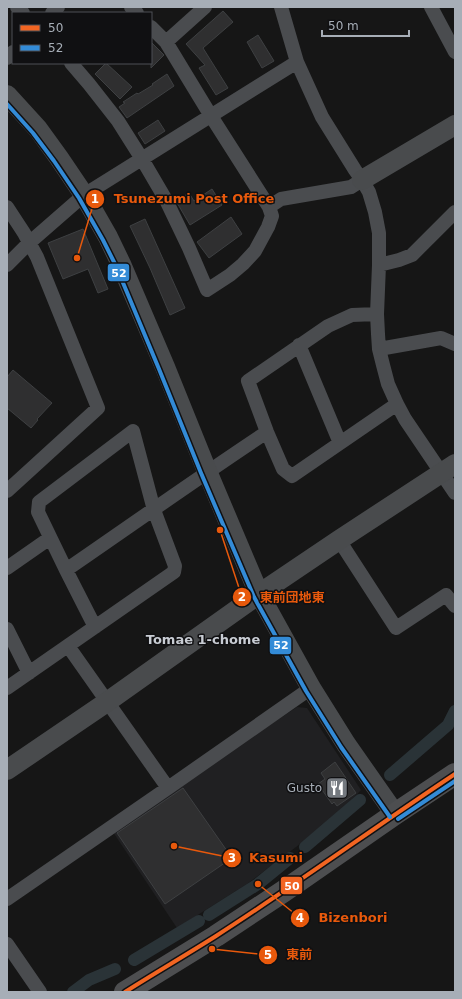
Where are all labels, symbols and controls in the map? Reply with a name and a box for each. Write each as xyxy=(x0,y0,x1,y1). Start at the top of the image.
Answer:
legend xyxy=(12,12,152,64)
scale bar xyxy=(322,12,409,38)
text: 50 m xyxy=(328,19,359,33)
text: 50 xyxy=(48,21,63,35)
text: 52 xyxy=(48,41,63,55)
callout: Tsunezumi Post Office xyxy=(85,186,282,211)
text: Tsunezumi Post Office xyxy=(114,191,274,206)
text: 1 xyxy=(91,192,99,206)
line badge: 52 xyxy=(107,263,130,282)
text: 52 xyxy=(111,267,127,280)
callout: 東前団地東 xyxy=(232,585,333,610)
text: 2 xyxy=(238,590,246,604)
text: 東前団地東 xyxy=(259,590,325,605)
district label: Tomae 1-chome xyxy=(146,632,260,647)
line badge: 52 xyxy=(269,636,292,655)
text: 52 xyxy=(273,639,289,652)
restaurant icon: Gusto xyxy=(324,775,350,801)
place label: Gusto xyxy=(287,781,322,795)
callout: Kasumi xyxy=(222,845,311,870)
text: Kasumi xyxy=(249,850,303,865)
text: 3 xyxy=(228,851,236,865)
line badge: 50 xyxy=(280,876,303,895)
text: 50 xyxy=(284,880,300,893)
callout: Bizenbori xyxy=(290,905,395,930)
text: Bizenbori xyxy=(318,910,388,925)
text: 4 xyxy=(296,911,304,925)
callout: 東前 xyxy=(258,942,320,967)
text: 東前 xyxy=(286,947,312,962)
text: 5 xyxy=(264,948,272,962)

